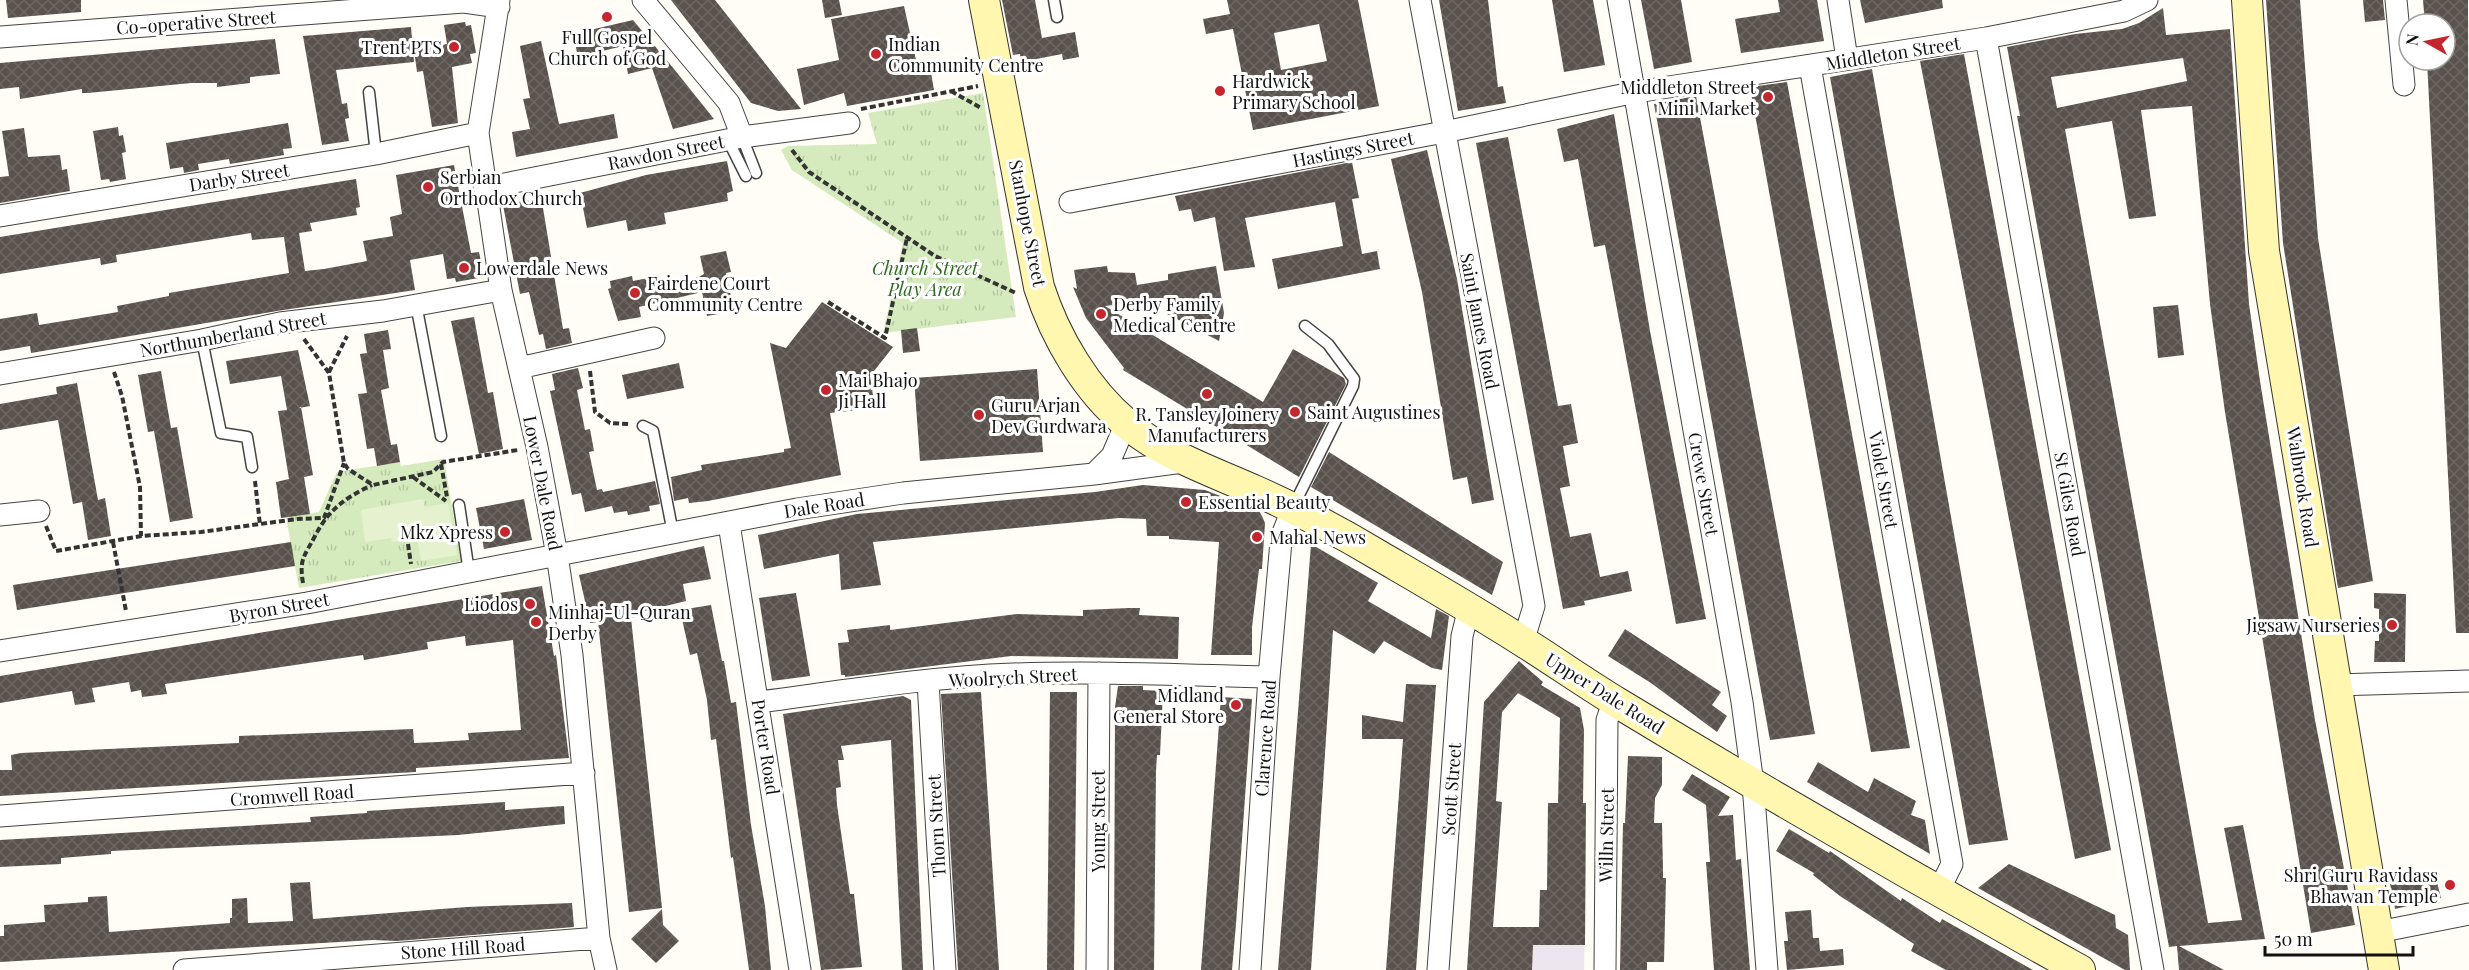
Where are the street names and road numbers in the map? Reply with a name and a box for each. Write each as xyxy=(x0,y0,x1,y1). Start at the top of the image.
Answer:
street label: Co-operative Street xyxy=(115,4,277,40)
street label: Middleton Street xyxy=(1824,30,1963,75)
street label: Hastings Street xyxy=(1290,125,1416,173)
street label: Rawdon Street xyxy=(606,129,727,175)
street label: Darby Street xyxy=(187,157,291,197)
street label: Stanhope Street xyxy=(1004,158,1052,289)
street label: Saint James Road xyxy=(1455,251,1505,392)
street label: Northumberland Street xyxy=(138,306,329,362)
street label: Lower Dale Road xyxy=(518,414,568,553)
street label: Walbrook Road xyxy=(2281,424,2324,550)
street label: Violet Street xyxy=(1863,428,1905,531)
street label: Crewe Street xyxy=(1683,430,1725,538)
street label: St Giles Road xyxy=(2049,450,2091,559)
street label: Dale Road xyxy=(782,487,867,523)
street label: Byron Street xyxy=(227,586,331,628)
street label: Upper Dale Road xyxy=(1541,647,1669,739)
street label: Woolrych Street xyxy=(947,662,1079,692)
street label: Clarence Road xyxy=(1249,678,1281,797)
street label: Porter Road xyxy=(747,697,786,797)
street label: Scott Street xyxy=(1436,741,1466,836)
street label: Young Street xyxy=(1086,769,1110,873)
street label: Thorn Street xyxy=(921,773,951,878)
street label: Cromwell Road xyxy=(229,779,355,811)
street label: Willn Street xyxy=(1593,787,1619,884)
street label: Stone Hill Road xyxy=(400,932,527,964)

